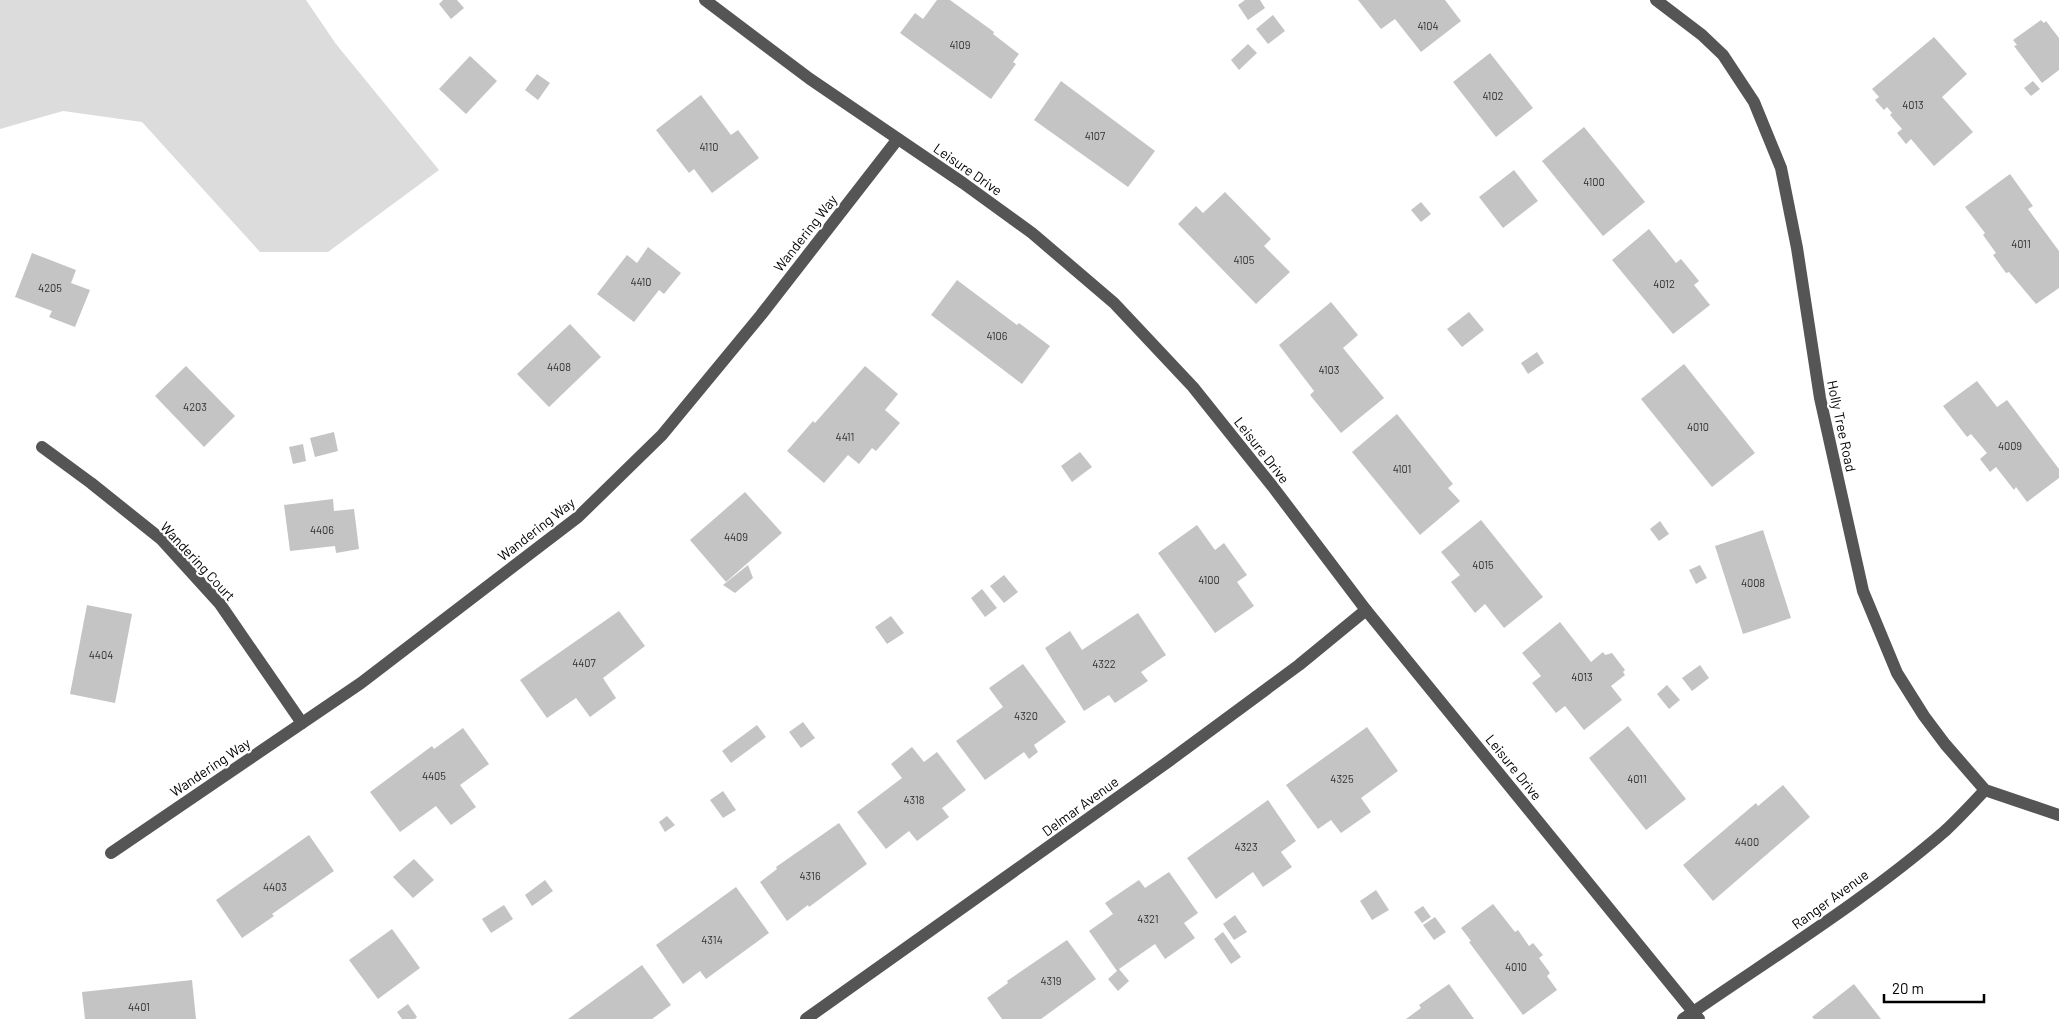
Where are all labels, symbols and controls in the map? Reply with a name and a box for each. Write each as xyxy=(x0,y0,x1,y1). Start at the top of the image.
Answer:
house number: 4104 xyxy=(1417,19,1439,32)
house number: 4109 xyxy=(950,38,971,51)
house number: 4102 xyxy=(1482,89,1504,102)
house number: 4013 xyxy=(1902,98,1924,111)
house number: 4107 xyxy=(1085,129,1105,142)
street label: Leisure Drive xyxy=(930,139,1006,199)
house number: 4110 xyxy=(700,140,719,153)
house number: 4100 xyxy=(1583,175,1605,188)
street label: Wandering Way xyxy=(770,191,841,275)
house number: 4011 xyxy=(2011,237,2031,250)
house number: 4105 xyxy=(1234,253,1255,266)
house number: 4410 xyxy=(630,275,652,288)
house number: 4012 xyxy=(1653,277,1675,290)
house number: 4205 xyxy=(38,281,62,294)
house number: 4106 xyxy=(987,329,1008,342)
house number: 4408 xyxy=(547,360,571,373)
house number: 4103 xyxy=(1319,363,1339,376)
street label: Holly Tree Road xyxy=(1824,379,1860,473)
house number: 4203 xyxy=(183,400,207,413)
street label: Leisure Drive xyxy=(1231,413,1293,487)
house number: 4010 xyxy=(1687,420,1709,433)
house number: 4411 xyxy=(836,430,854,443)
house number: 4009 xyxy=(1998,439,2022,452)
house number: 4101 xyxy=(1393,462,1411,475)
street label: Wandering Way xyxy=(494,493,578,564)
street label: Wandering Court xyxy=(157,518,239,604)
house number: 4406 xyxy=(310,523,334,536)
house number: 4409 xyxy=(724,530,748,543)
house number: 4015 xyxy=(1472,558,1494,571)
house number: 4100 xyxy=(1198,573,1220,586)
house number: 4008 xyxy=(1741,576,1765,589)
house number: 4404 xyxy=(89,648,113,661)
house number: 4407 xyxy=(572,656,596,669)
house number: 4322 xyxy=(1092,657,1116,670)
house number: 4013 xyxy=(1571,670,1593,683)
house number: 4320 xyxy=(1014,709,1038,722)
street label: Leisure Drive xyxy=(1482,731,1546,803)
street label: Wandering Way xyxy=(167,734,254,800)
house number: 4405 xyxy=(422,769,446,782)
house number: 4325 xyxy=(1330,772,1354,785)
house number: 4011 xyxy=(1627,772,1647,785)
street label: Delmar Avenue xyxy=(1038,773,1122,839)
house number: 4318 xyxy=(903,793,925,806)
house number: 4400 xyxy=(1735,835,1759,848)
house number: 4323 xyxy=(1234,840,1258,853)
street label: Ranger Avenue xyxy=(1788,865,1872,933)
house number: 4316 xyxy=(799,869,821,882)
house number: 4403 xyxy=(263,880,287,893)
house number: 4321 xyxy=(1137,912,1159,925)
house number: 4314 xyxy=(701,933,723,946)
house number: 4010 xyxy=(1505,960,1527,973)
scale bar xyxy=(1884,972,1984,1004)
house number: 4319 xyxy=(1040,974,1062,987)
text: 20 m xyxy=(1892,979,1924,997)
house number: 4401 xyxy=(128,1000,150,1013)

